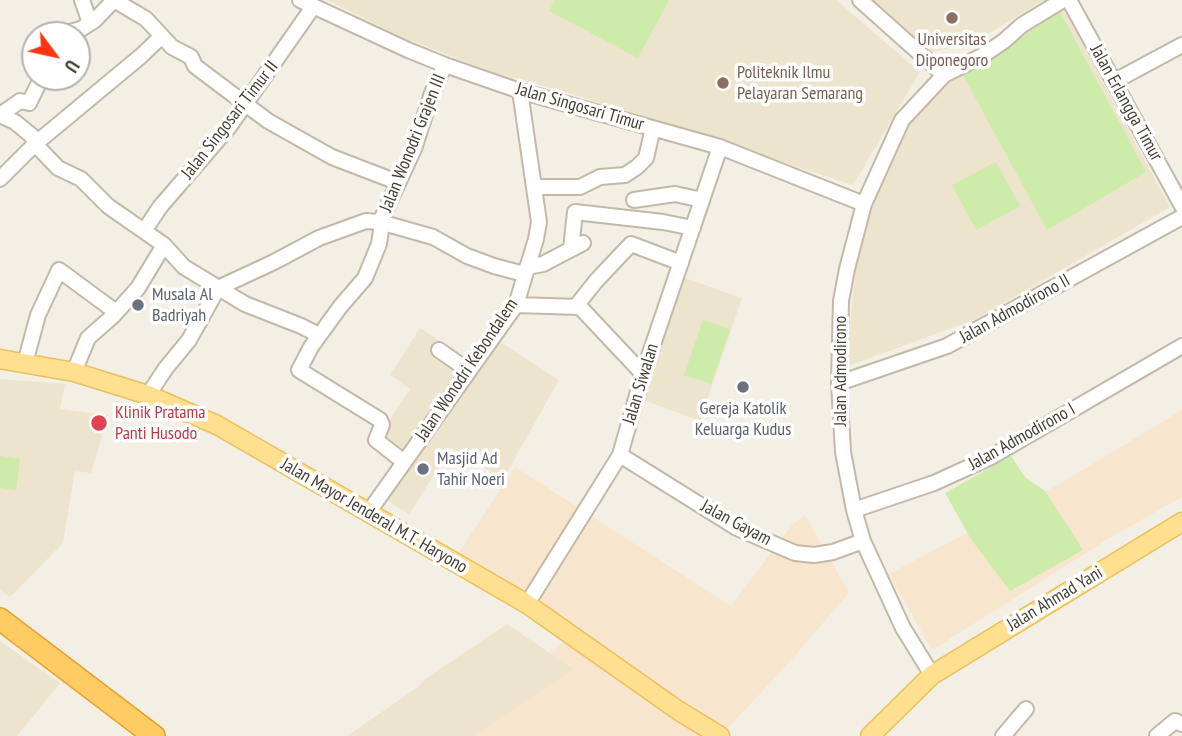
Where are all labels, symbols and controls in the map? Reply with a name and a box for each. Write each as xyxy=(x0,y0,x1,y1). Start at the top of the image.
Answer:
marker: Universitas Diponegoro xyxy=(944,10,960,26)
north arrow xyxy=(21,21,91,91)
place label: Universitas Diponegoro xyxy=(916,29,988,72)
street label: Jalan Erlangga Timur xyxy=(1085,41,1167,165)
text: U xyxy=(59,56,85,77)
street label: Jalan Singosari Timur II xyxy=(177,57,283,183)
place label: Politeknik Ilmu Pelayaran Semarang xyxy=(737,62,863,104)
street label: Jalan Wonodri Grajen III xyxy=(376,71,450,215)
marker: Politeknik Ilmu Pelayaran Semarang xyxy=(715,75,731,91)
street label: Jalan Singosari Timur xyxy=(514,78,646,136)
street label: Jalan Admodirono II xyxy=(956,270,1074,348)
place label: Musala Al Badriyah xyxy=(152,284,212,326)
street label: Jalan Wonodri Kebondalem xyxy=(411,295,523,445)
marker: Musala Al Badriyah xyxy=(130,297,146,313)
street label: Jalan Admodirono xyxy=(830,316,852,426)
street label: Jalan Siwalan xyxy=(618,341,664,427)
marker: Gereja Katolik Keluarga Kudus xyxy=(735,379,751,395)
place label: Gereja Katolik Keluarga Kudus xyxy=(695,398,791,440)
street label: Jalan Admodirono I xyxy=(965,399,1079,475)
place label: Klinik Pratama Panti Husodo xyxy=(115,402,205,444)
marker: Klinik Pratama Panti Husodo xyxy=(89,413,109,433)
place label: Masjid Ad Tahir Noeri xyxy=(437,448,505,490)
street label: Jalan Mayor Jenderal M.T. Haryono xyxy=(277,454,471,578)
marker: Masjid Ad Tahir Noeri xyxy=(415,461,431,477)
street label: Jalan Gayam xyxy=(697,496,775,550)
street label: Jalan Ahmad Yani xyxy=(1003,562,1107,636)

